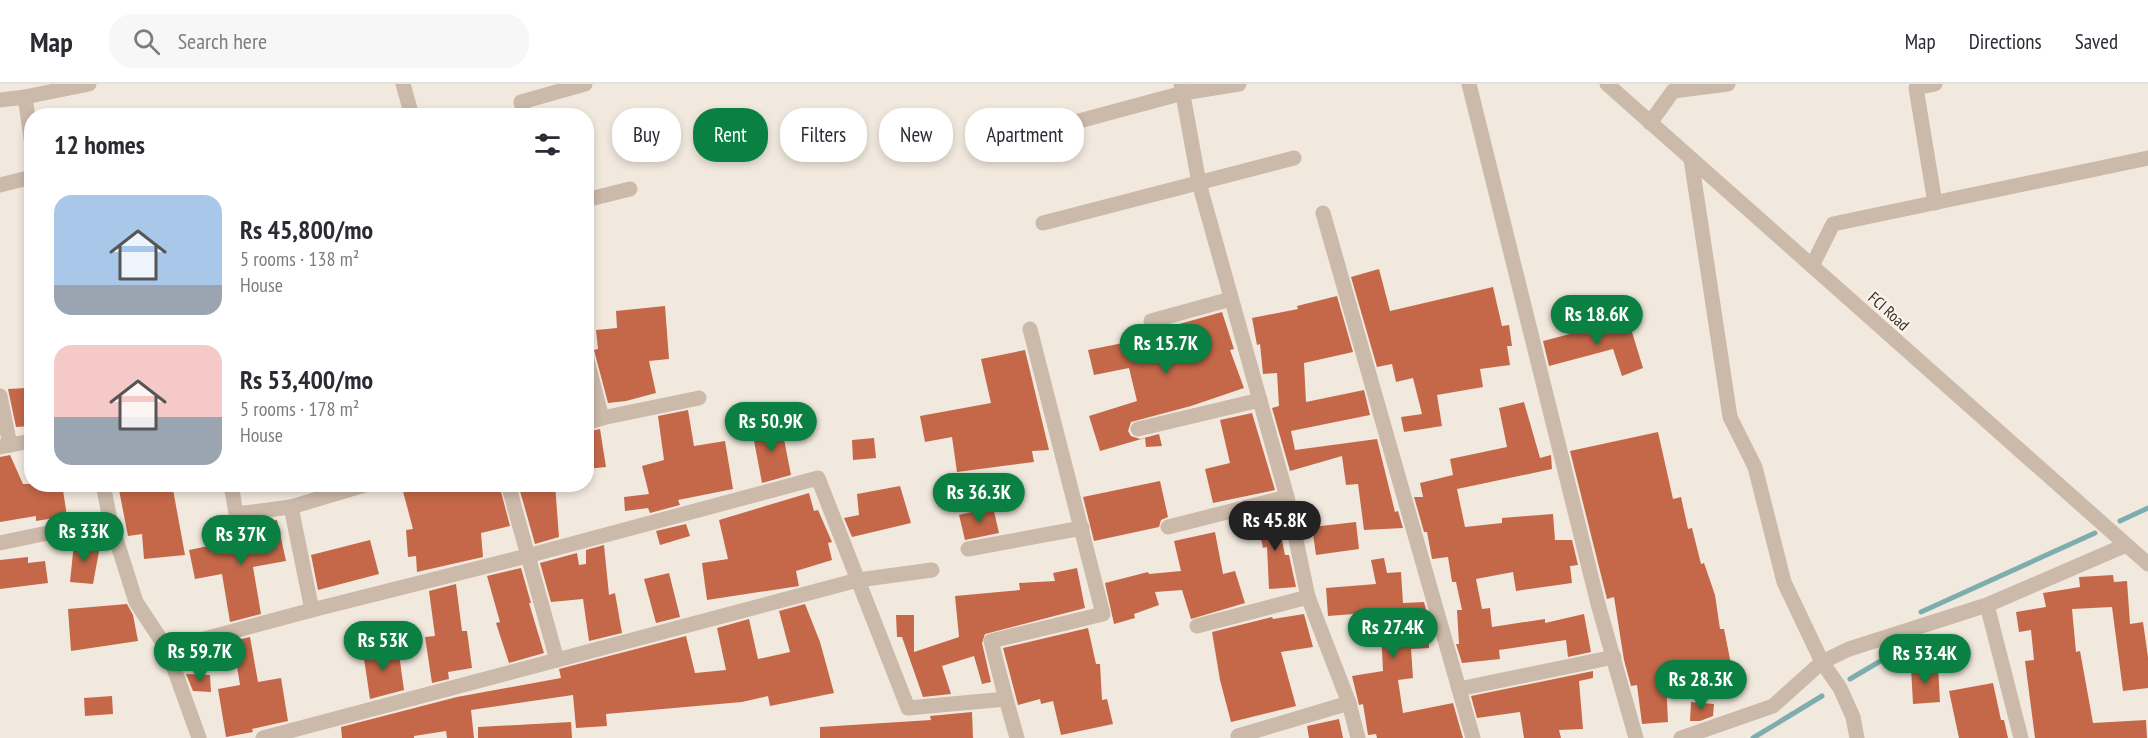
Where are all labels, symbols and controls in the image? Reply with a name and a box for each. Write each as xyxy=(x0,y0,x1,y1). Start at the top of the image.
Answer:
search box xyxy=(109,14,529,68)
text: Map xyxy=(30,23,73,60)
icon: search xyxy=(130,25,163,58)
text: Search here xyxy=(178,27,267,55)
text: Map xyxy=(1905,28,1936,55)
text: Directions xyxy=(1969,28,2042,55)
text: Saved xyxy=(2075,28,2118,55)
chip: Buy xyxy=(612,108,681,162)
chip: Rent xyxy=(693,108,768,162)
chip: Filters xyxy=(780,108,867,162)
chip: New xyxy=(879,108,953,162)
chip: Apartment xyxy=(965,108,1084,162)
text: 12 homes xyxy=(54,128,145,161)
icon: filters xyxy=(531,128,564,161)
text: Rs 45,800/mo xyxy=(240,213,373,246)
icon: home xyxy=(102,219,174,291)
text: 5 rooms · 138 m² xyxy=(240,246,359,272)
text: House xyxy=(240,272,283,298)
street label: FCI Road xyxy=(1864,287,1914,335)
pin: Rs 18.6K xyxy=(1535,295,1659,346)
text: Rs 18.6K xyxy=(1565,301,1629,327)
pin: Rs 15.7K xyxy=(1104,324,1228,375)
text: Rs 15.7K xyxy=(1134,330,1198,356)
text: Rs 53,400/mo xyxy=(240,363,373,396)
icon: home xyxy=(102,369,174,441)
text: 5 rooms · 178 m² xyxy=(240,396,359,422)
pin: Rs 50.9K xyxy=(709,402,833,453)
text: Rs 50.9K xyxy=(739,408,803,434)
text: House xyxy=(240,422,283,448)
pin: Rs 36.3K xyxy=(917,473,1041,524)
text: Rs 36.3K xyxy=(947,479,1011,505)
pin: Rs 45.8K xyxy=(1213,501,1337,552)
text: Rs 45.8K xyxy=(1243,507,1307,533)
pin: Rs 33K xyxy=(35,512,133,563)
pin: Rs 37K xyxy=(192,515,290,566)
text: Rs 33K xyxy=(59,518,109,544)
text: Rs 37K xyxy=(216,521,266,547)
pin: Rs 27.4K xyxy=(1331,608,1455,659)
text: Rs 27.4K xyxy=(1362,614,1424,640)
pin: Rs 53K xyxy=(334,621,432,672)
text: Rs 53K xyxy=(358,627,408,653)
pin: Rs 59.7K xyxy=(138,632,262,683)
pin: Rs 53.4K xyxy=(1863,634,1987,685)
text: Rs 59.7K xyxy=(168,638,232,664)
text: Rs 53.4K xyxy=(1893,640,1957,666)
pin: Rs 28.3K xyxy=(1639,660,1763,711)
text: Rs 28.3K xyxy=(1669,666,1733,692)

